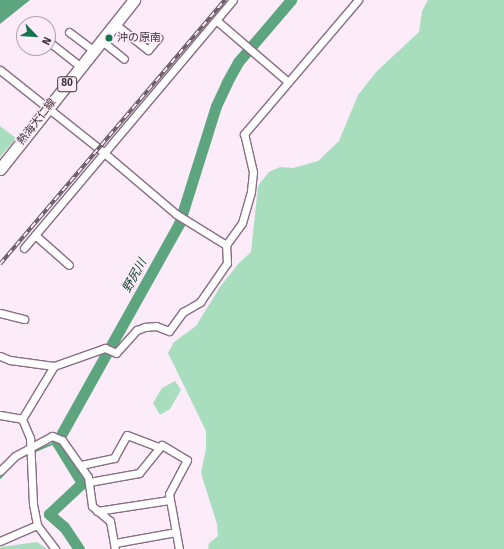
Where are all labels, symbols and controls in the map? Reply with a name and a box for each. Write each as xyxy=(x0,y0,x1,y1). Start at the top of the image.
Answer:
north arrow xyxy=(16,16,56,56)
place label: 沖の原南 xyxy=(117,31,161,45)
marker: 沖の原南 xyxy=(104,33,114,43)
text: N xyxy=(39,35,54,47)
road number: 80 xyxy=(57,76,77,92)
street label: 熱海大仁線 xyxy=(15,96,59,148)
water label: 野尻川 xyxy=(120,257,150,295)

